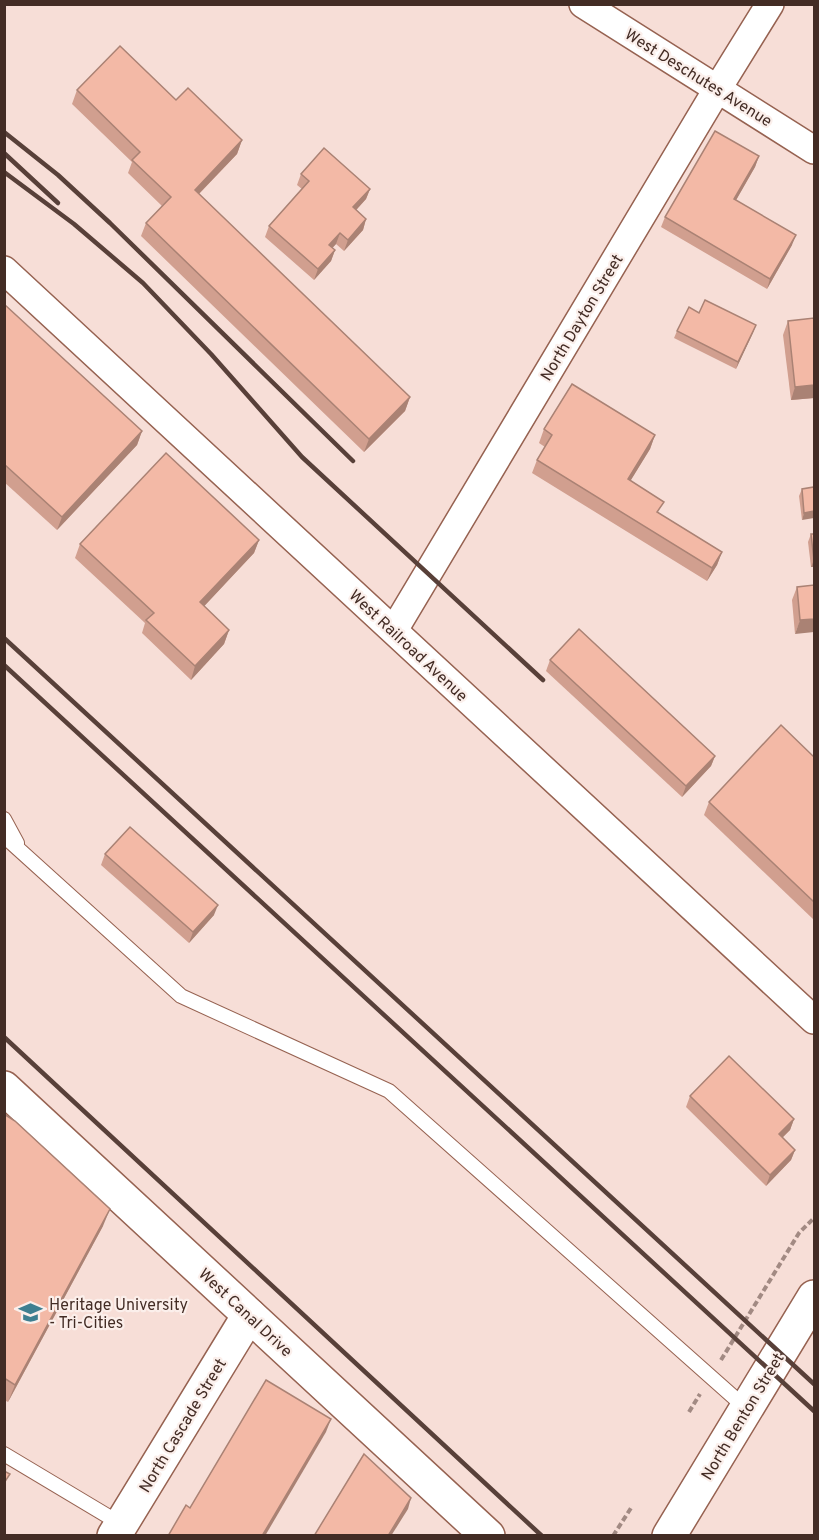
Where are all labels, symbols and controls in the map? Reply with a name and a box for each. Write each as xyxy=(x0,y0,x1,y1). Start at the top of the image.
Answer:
street label: West Deschutes Avenue xyxy=(621,25,775,132)
street label: North Dayton Street xyxy=(537,251,628,385)
street label: West Railroad Avenue xyxy=(344,586,471,707)
street label: West Canal Drive xyxy=(194,1265,296,1362)
place label: Heritage University - Tri-Cities xyxy=(49,1296,188,1334)
school or university icon: Heritage University - Tri-Cities xyxy=(18,1300,44,1326)
street label: North Benton Street xyxy=(698,1350,790,1484)
street label: North Cascade Street xyxy=(136,1355,232,1497)

